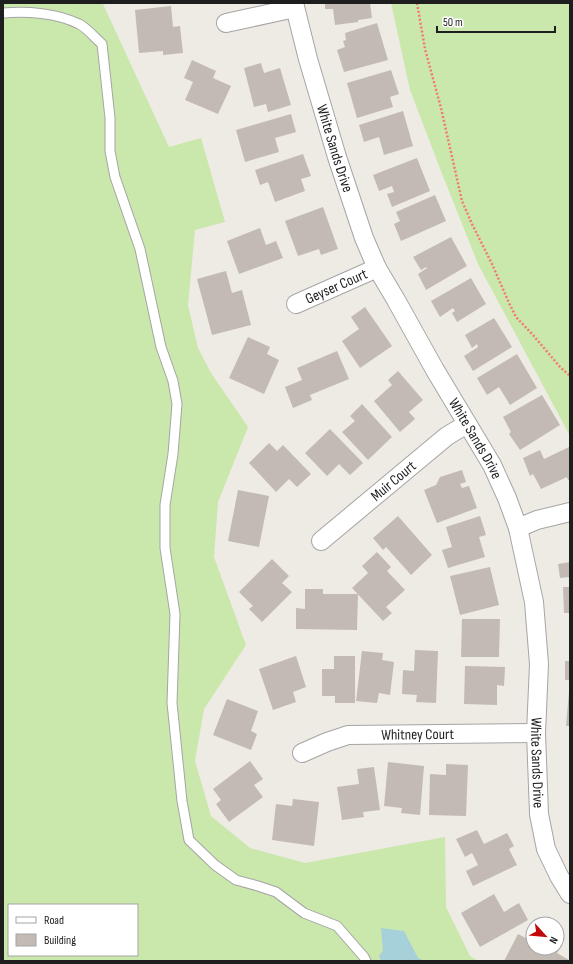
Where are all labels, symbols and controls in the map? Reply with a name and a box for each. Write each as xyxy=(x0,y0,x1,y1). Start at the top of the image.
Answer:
scale bar xyxy=(437,8,555,34)
text: 50 m xyxy=(443,15,463,30)
street label: White Sands Drive xyxy=(312,102,357,195)
street label: Geyser Court xyxy=(302,264,371,309)
street label: White Sands Drive xyxy=(444,395,506,482)
street label: Muir Court xyxy=(367,457,420,506)
street label: White Sands Drive xyxy=(526,717,548,808)
street label: Whitney Court xyxy=(381,725,454,745)
legend xyxy=(8,904,138,956)
text: Road xyxy=(44,913,64,928)
north arrow xyxy=(525,916,565,956)
text: Building xyxy=(44,933,76,948)
text: N xyxy=(546,935,561,946)

